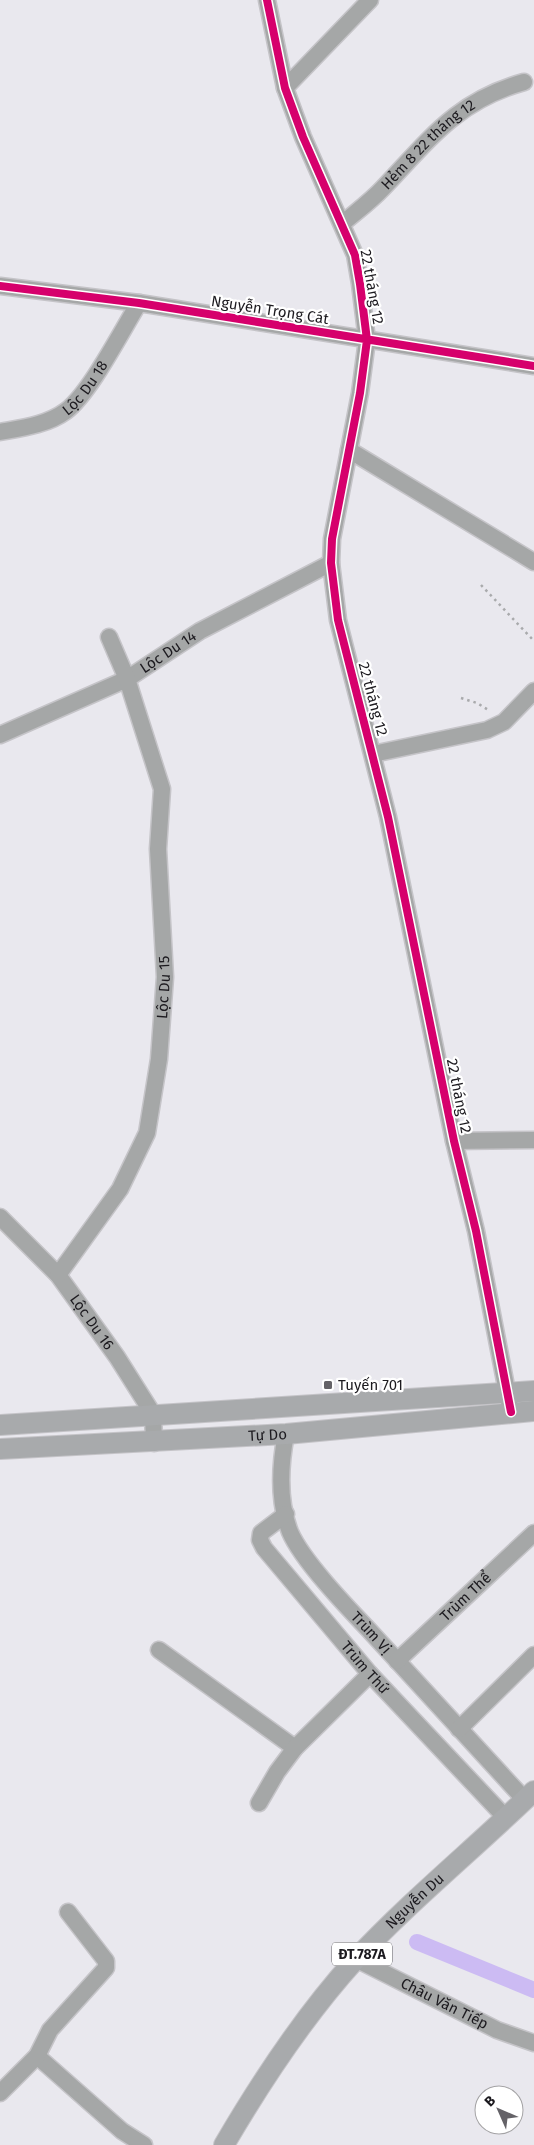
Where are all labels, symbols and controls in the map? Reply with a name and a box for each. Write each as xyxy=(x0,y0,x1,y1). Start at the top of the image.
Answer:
street label: Hẻm 8 22 tháng 12 xyxy=(377,96,478,193)
street label: 22 tháng 12 xyxy=(357,248,387,326)
street label: Nguyễn Trọng Cát xyxy=(210,292,331,328)
street label: Lộc Du 18 xyxy=(59,357,112,419)
street label: Lộc Du 14 xyxy=(136,627,200,677)
street label: 22 tháng 12 xyxy=(355,660,391,738)
street label: Lộc Du 15 xyxy=(153,955,174,1020)
street label: 22 tháng 12 xyxy=(443,1057,475,1135)
street label: Lộc Du 16 xyxy=(66,1291,118,1353)
place label: Tuyến 701 xyxy=(338,1376,403,1394)
marker: Tuyến 701 xyxy=(322,1379,334,1391)
street label: Tự Do xyxy=(248,1425,287,1445)
street label: Trùm Thể xyxy=(436,1568,496,1625)
street label: Trùm Vị xyxy=(347,1608,395,1657)
street label: Trùm Thứ xyxy=(337,1637,394,1698)
street label: Nguyễn Du xyxy=(382,1869,448,1933)
road number: ĐT.787A xyxy=(332,1942,392,1966)
street label: Châu Văn Tiếp xyxy=(398,1974,491,2033)
north arrow xyxy=(474,2085,524,2135)
text: B xyxy=(481,2092,499,2110)

